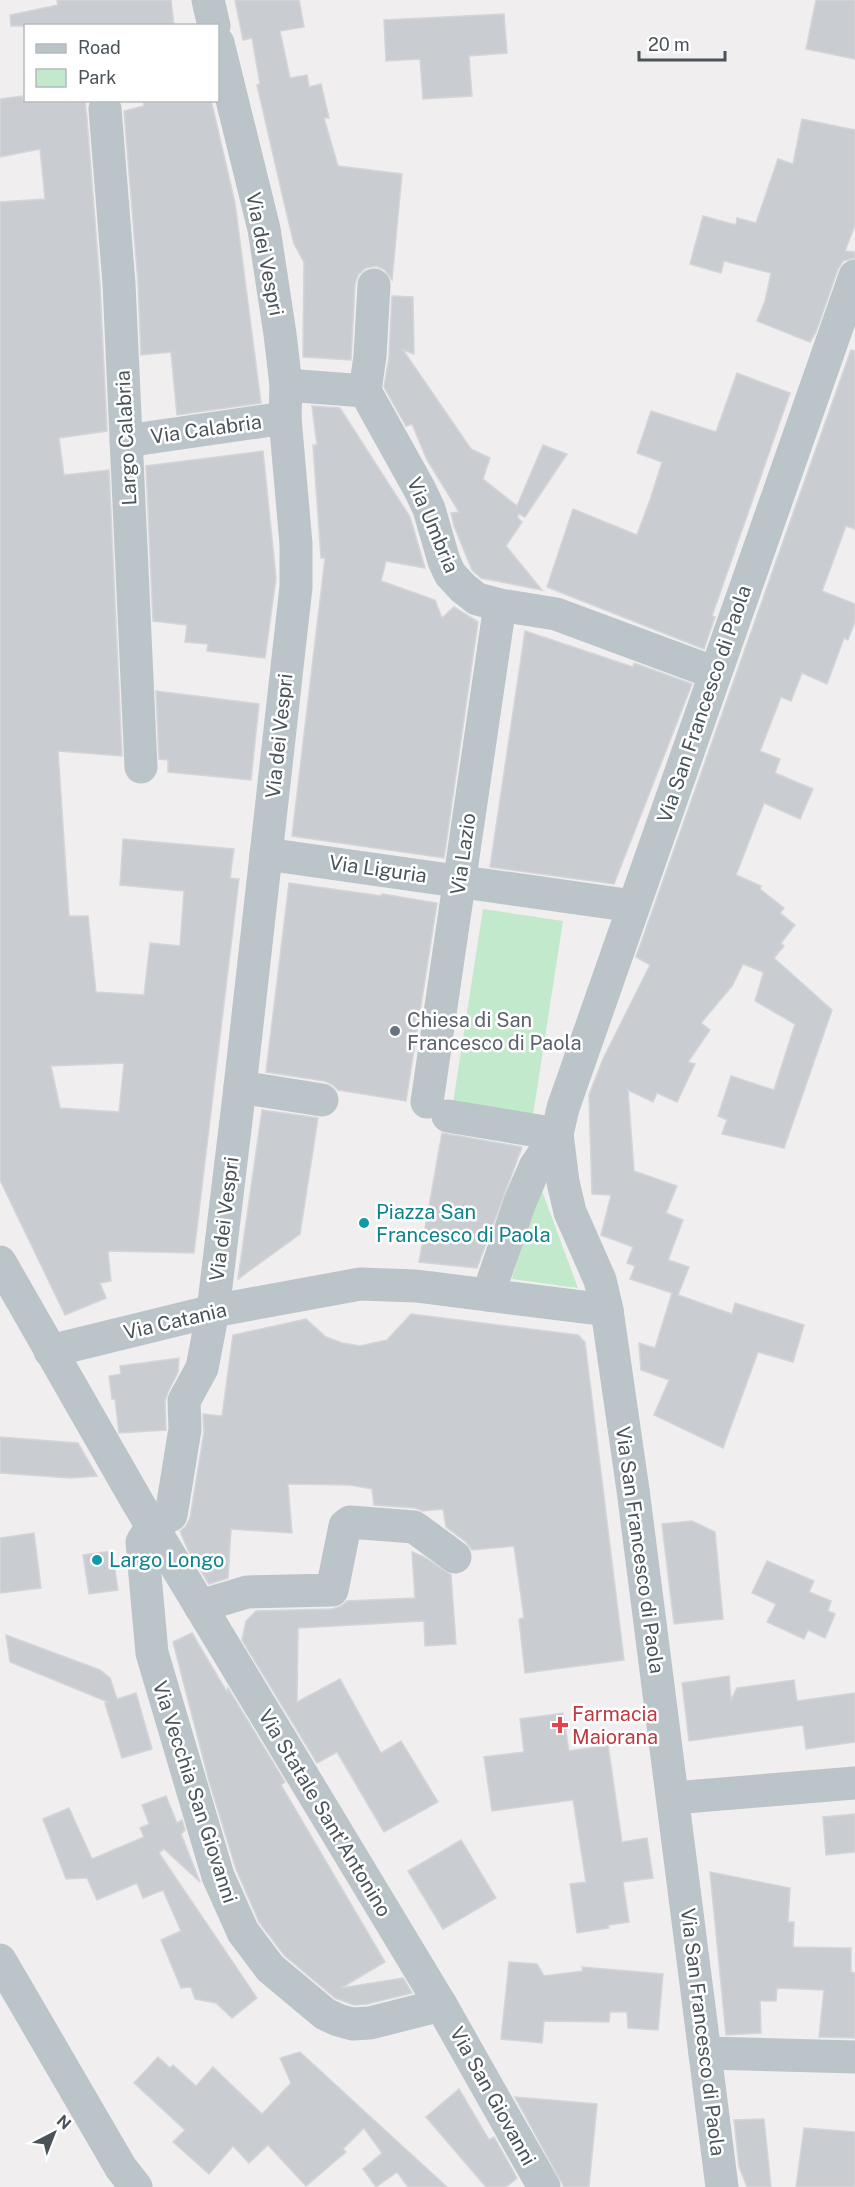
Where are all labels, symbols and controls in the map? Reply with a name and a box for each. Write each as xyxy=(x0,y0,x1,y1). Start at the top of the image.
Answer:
legend xyxy=(24,24,219,102)
scale bar xyxy=(639,24,724,62)
text: 20 m xyxy=(648,34,690,55)
text: Road xyxy=(78,37,121,58)
text: Park xyxy=(78,67,116,88)
street label: Via dei Vespri xyxy=(241,190,289,318)
street label: Largo Calabria xyxy=(110,370,142,506)
street label: Via Calabria xyxy=(149,409,263,449)
street label: Via Umbria xyxy=(402,474,464,576)
street label: Via San Francesco di Paola xyxy=(652,582,756,826)
street label: Via dei Vespri xyxy=(261,672,297,800)
street label: Via Lazio xyxy=(445,812,481,896)
street label: Via Liguria xyxy=(328,850,428,888)
place label: Chiesa di San Francesco di Paola xyxy=(407,1008,582,1055)
marker: Chiesa di San Francesco di Paola xyxy=(388,1024,402,1038)
street label: Via dei Vespri xyxy=(204,1155,244,1283)
place label: Piazza San Francesco di Paola xyxy=(376,1200,551,1247)
marker: Piazza San Francesco di Paola xyxy=(357,1216,371,1230)
street label: Via Catania xyxy=(121,1298,229,1344)
street label: Via San Francesco di Paola xyxy=(611,1425,669,1675)
place label: Largo Longo xyxy=(109,1548,224,1572)
marker: Largo Longo xyxy=(90,1553,104,1567)
street label: Via Vecchia San Giovanni xyxy=(148,1678,242,1906)
place label: Farmacia Maiorana xyxy=(572,1702,658,1749)
street label: Via Statale Sant'Antonino xyxy=(254,1705,396,1921)
marker: Farmacia Maiorana xyxy=(553,1718,567,1732)
street label: Via San Francesco di Paola xyxy=(676,1907,730,2157)
street label: Via San Giovanni xyxy=(445,2022,541,2170)
north arrow xyxy=(24,2103,84,2163)
text: N xyxy=(53,2111,75,2133)

